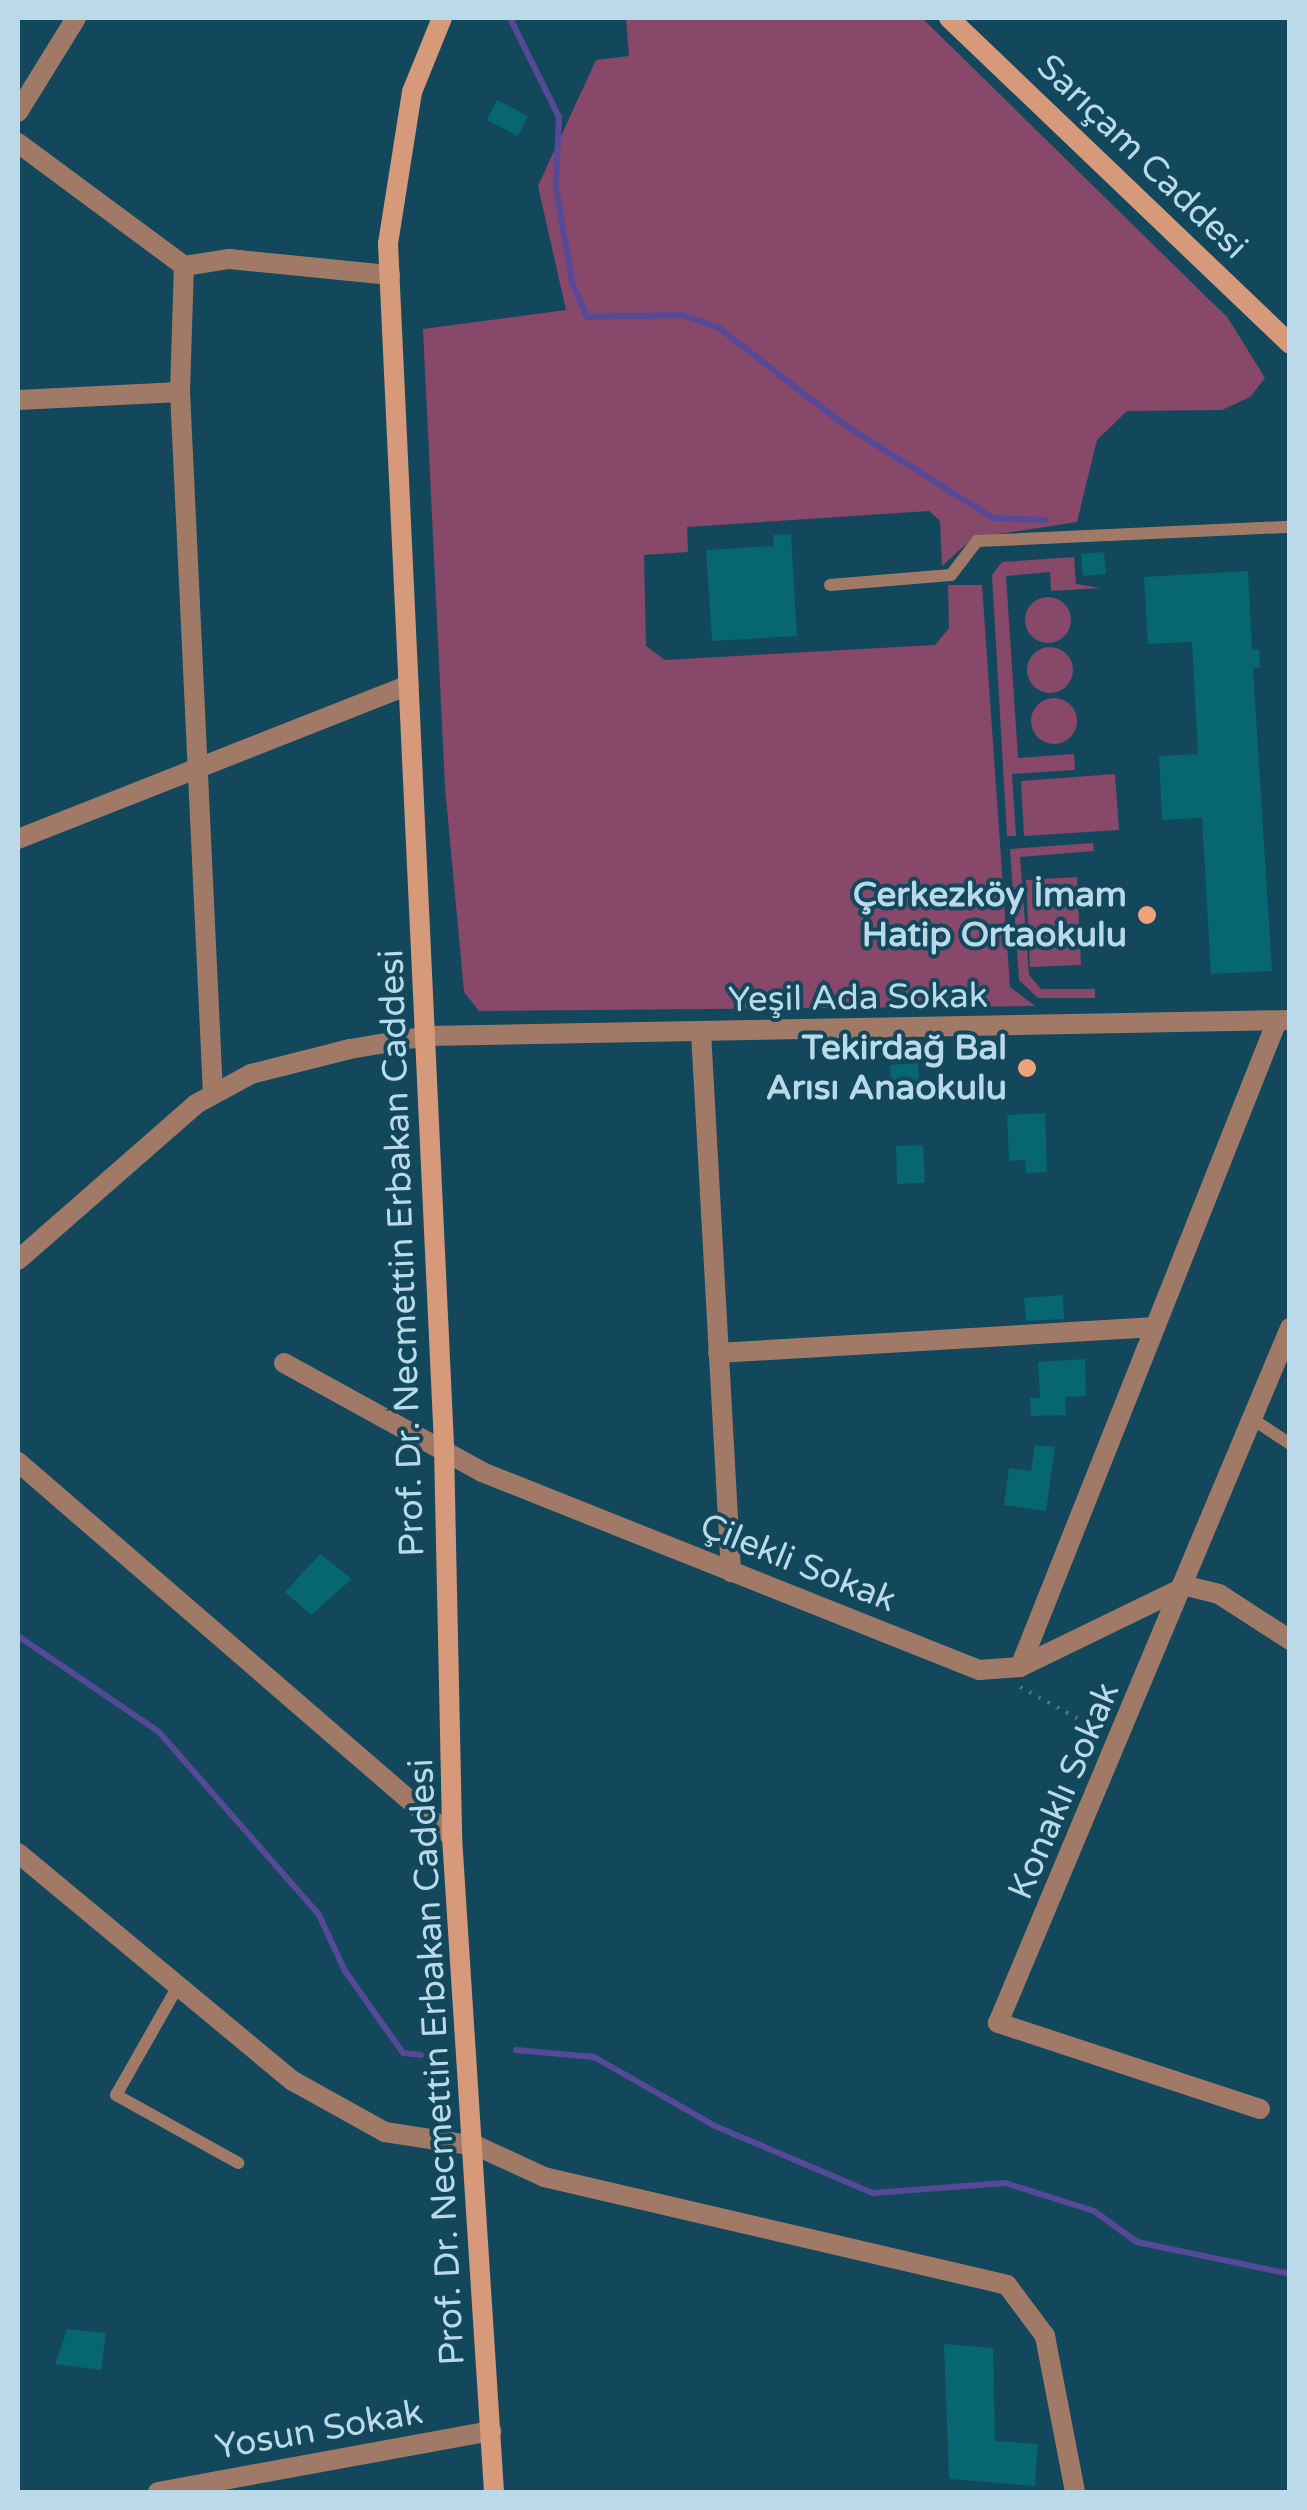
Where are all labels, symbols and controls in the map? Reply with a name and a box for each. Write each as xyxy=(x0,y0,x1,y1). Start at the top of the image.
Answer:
street label: Sarıçam Caddesi xyxy=(1028,46,1256,268)
place label: Çerkezköy İmam Hatip Ortaokulu xyxy=(853,874,1127,956)
marker: Çerkezköy İmam Hatip Ortaokulu xyxy=(1136,904,1158,926)
street label: Prof. Dr. Necmettin Erbakan Caddesi xyxy=(370,949,434,1557)
street label: Yeşil Ada Sokak xyxy=(728,975,988,1021)
place label: Tekirdağ Bal Arısı Anaokulu xyxy=(766,1027,1007,1109)
marker: Tekirdağ Bal Arısı Anaokulu xyxy=(1016,1057,1038,1079)
street label: Çilekli Sokak xyxy=(694,1505,902,1621)
street label: Konaklı Sokak xyxy=(999,1676,1129,1906)
street label: Prof. Dr. Necmettin Erbakan Caddesi xyxy=(400,1757,474,2367)
street label: Yosun Sokak xyxy=(212,2391,426,2469)

